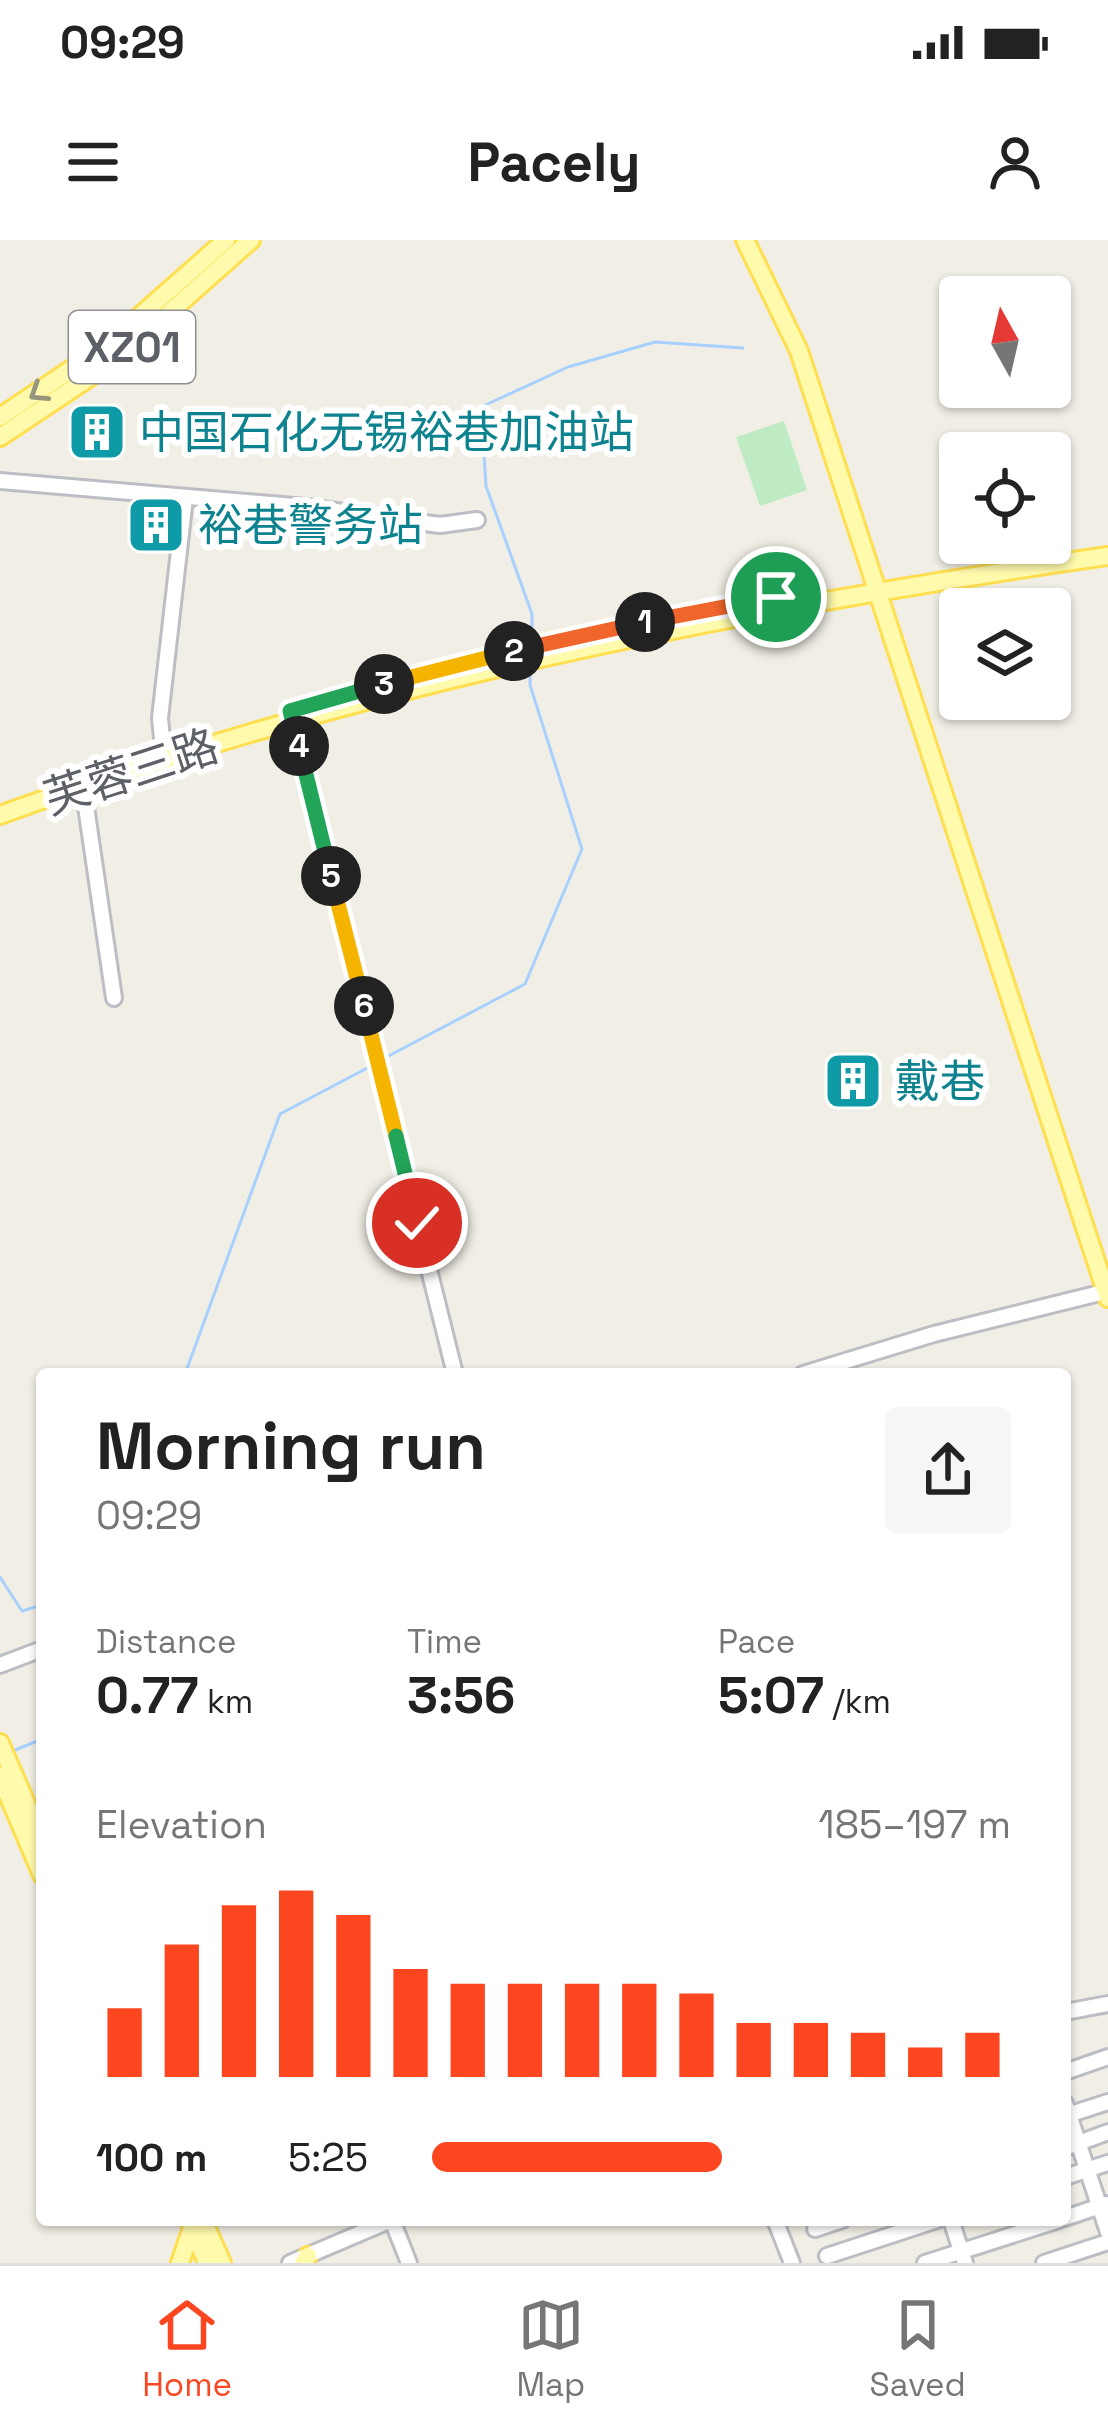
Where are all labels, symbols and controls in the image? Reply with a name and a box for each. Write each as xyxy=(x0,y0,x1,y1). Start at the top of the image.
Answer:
text: 09:29 xyxy=(60,14,185,71)
text: Pacely xyxy=(467,128,641,197)
icon: menu xyxy=(60,129,126,195)
icon: person xyxy=(982,129,1048,195)
north arrow xyxy=(939,276,1071,408)
map controls xyxy=(939,276,1071,720)
road number: XZ01 xyxy=(69,311,195,383)
one-way arrow xyxy=(29,379,51,402)
building icon: 中国石化无锡裕巷加油站 xyxy=(66,401,128,463)
place label: 中国石化无锡裕巷加油站 xyxy=(139,404,634,461)
button: locate xyxy=(939,432,1071,564)
building icon: 裕巷警务站 xyxy=(125,494,187,556)
place label: 裕巷警务站 xyxy=(198,497,423,554)
pin xyxy=(725,546,827,648)
icon: arrive xyxy=(743,564,809,630)
button: layers xyxy=(939,588,1071,720)
pin: 1 xyxy=(615,592,675,652)
text: 1 xyxy=(638,601,652,643)
pin: 2 xyxy=(484,621,544,681)
text: 2 xyxy=(504,630,524,672)
pin: 3 xyxy=(354,654,414,714)
text: 3 xyxy=(374,663,394,705)
pin: 4 xyxy=(269,716,329,776)
street label: 芙蓉三路 xyxy=(37,717,225,827)
text: 4 xyxy=(289,725,310,767)
pin: 5 xyxy=(301,846,361,906)
text: 5 xyxy=(321,855,341,897)
pin: 6 xyxy=(334,976,394,1036)
text: 6 xyxy=(354,985,374,1027)
building icon: 戴巷 xyxy=(822,1050,884,1112)
place label: 戴巷 xyxy=(895,1053,985,1110)
pin xyxy=(366,1172,468,1274)
icon: check xyxy=(384,1190,450,1256)
text: Morning run xyxy=(96,1404,486,1488)
button: share xyxy=(885,1407,1011,1533)
text: 09:29 xyxy=(96,1491,202,1540)
text: Distance xyxy=(96,1621,237,1663)
text: Time xyxy=(407,1621,482,1663)
text: Pace xyxy=(718,1621,795,1663)
text: 0.77 xyxy=(96,1663,198,1728)
text: 3:56 xyxy=(407,1663,515,1728)
text: 5:07 xyxy=(718,1663,824,1728)
text: km xyxy=(198,1681,253,1723)
text: /km xyxy=(824,1681,891,1723)
text: Elevation xyxy=(96,1800,267,1849)
text: 185–197 m xyxy=(818,1800,1011,1849)
text: 100 m xyxy=(96,2133,207,2182)
text: 5:25 xyxy=(288,2133,368,2182)
tab: Home xyxy=(142,2292,232,2406)
tab: Map xyxy=(516,2292,585,2406)
tab: Saved xyxy=(870,2292,966,2406)

